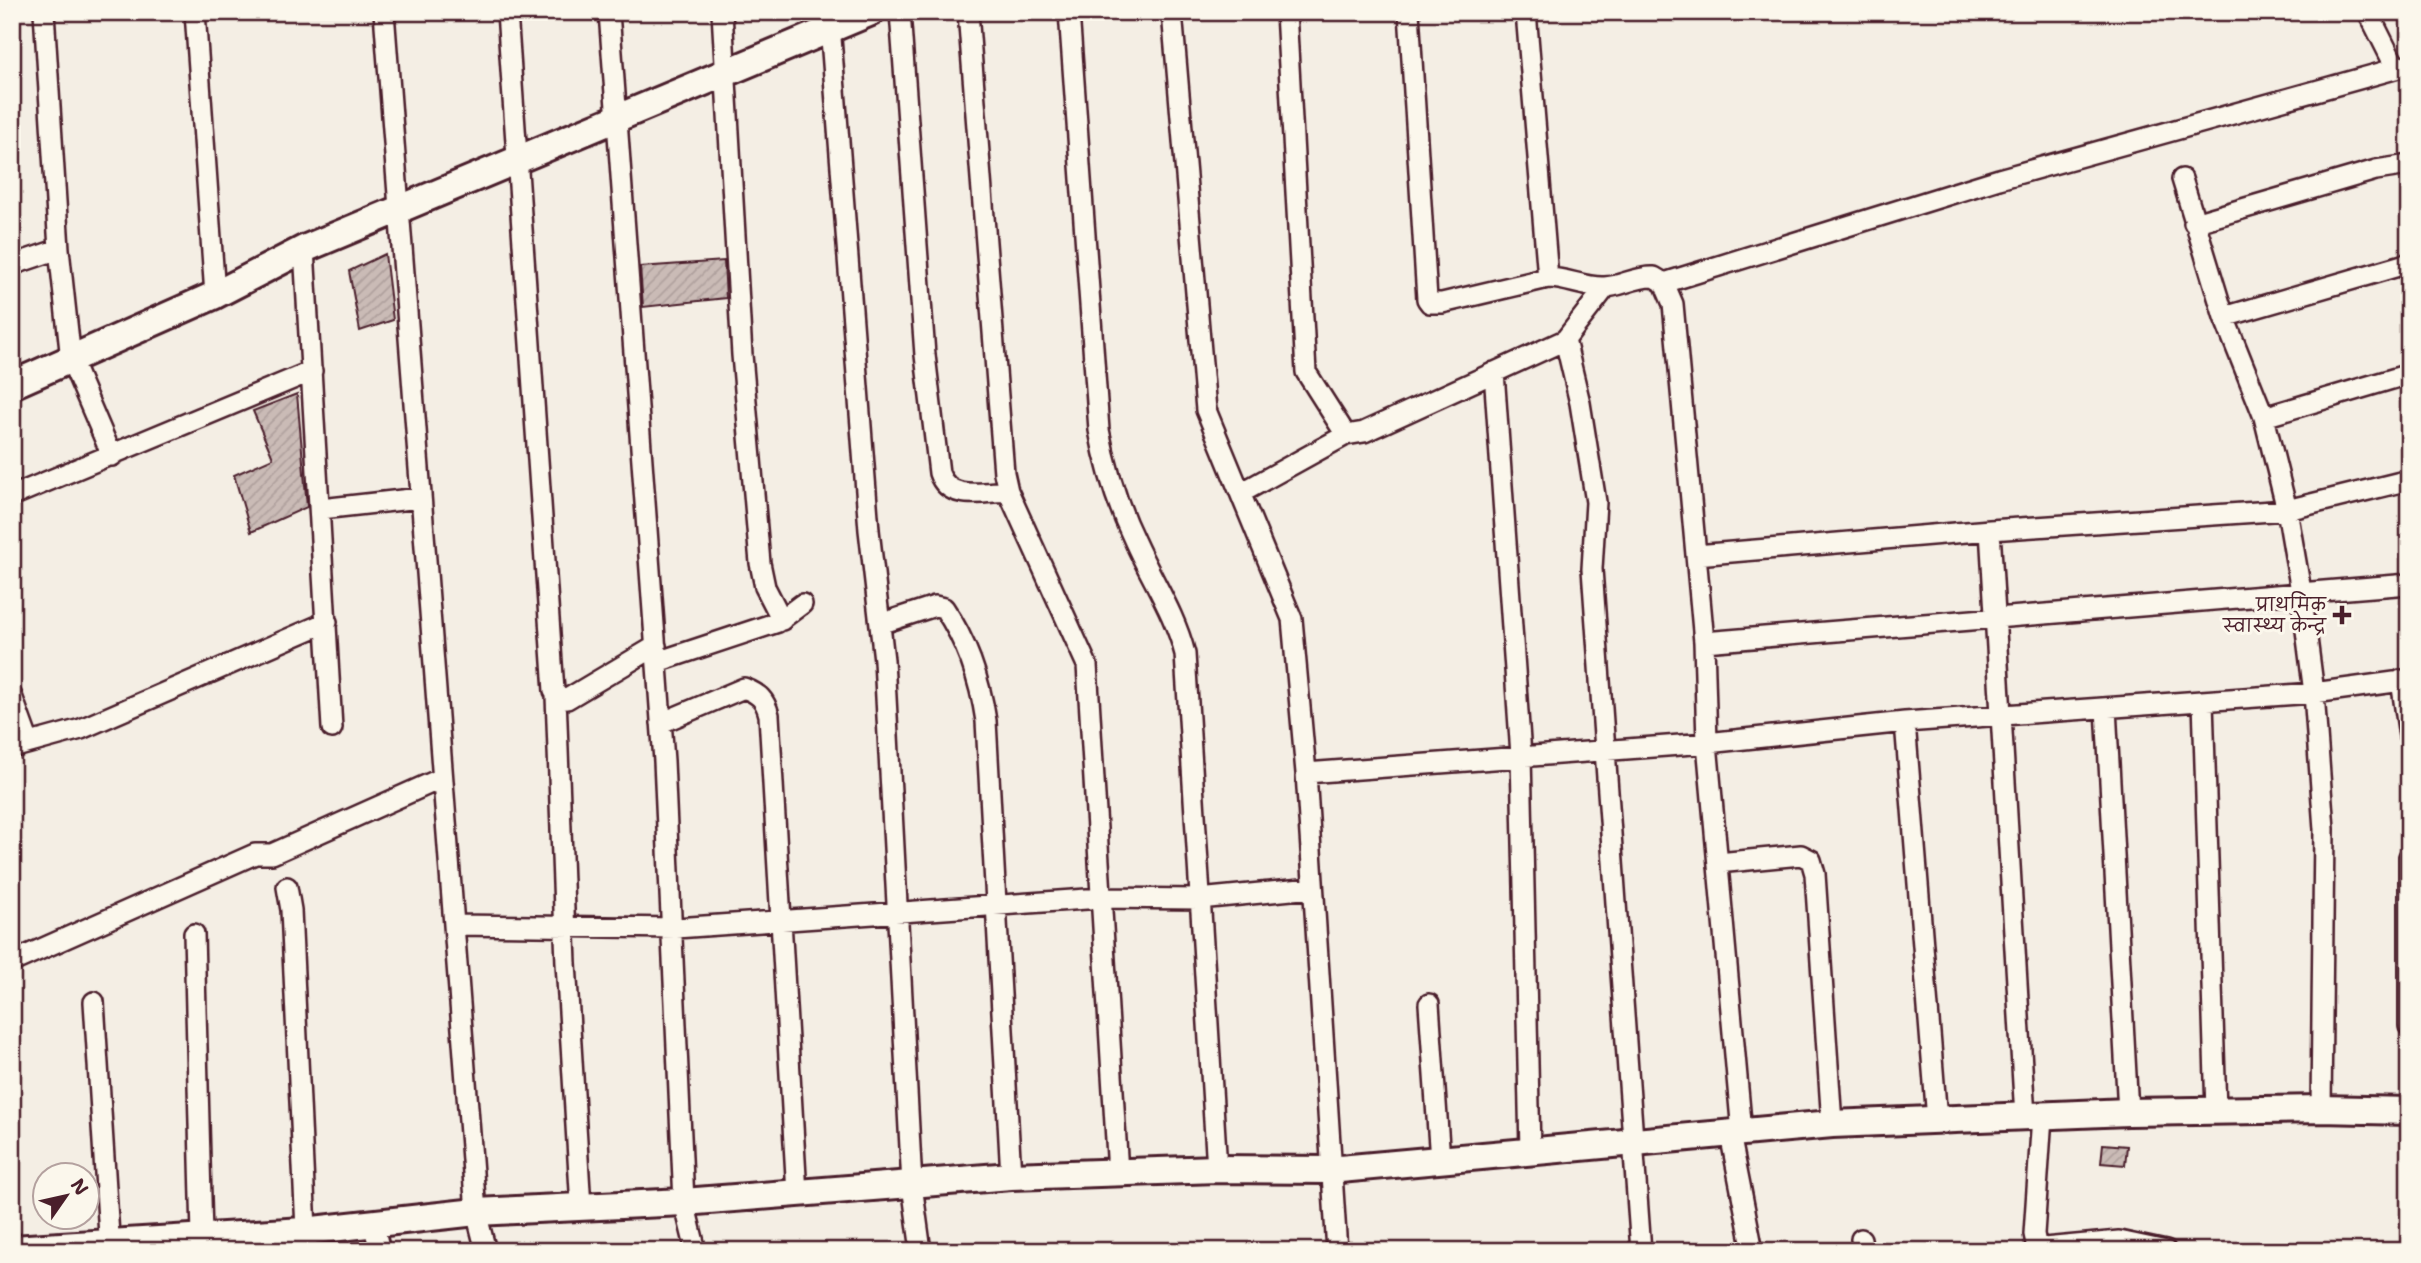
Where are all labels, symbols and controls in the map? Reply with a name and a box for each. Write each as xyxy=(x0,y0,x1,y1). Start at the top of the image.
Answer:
place label: प्राथमिक स्वास्थ्य केन्द्र xyxy=(2222,591,2328,638)
marker: प्राथमिक स्वास्थ्य केन्द्र xyxy=(2332,605,2352,625)
north arrow xyxy=(32,1162,102,1232)
text: N xyxy=(65,1174,94,1200)

